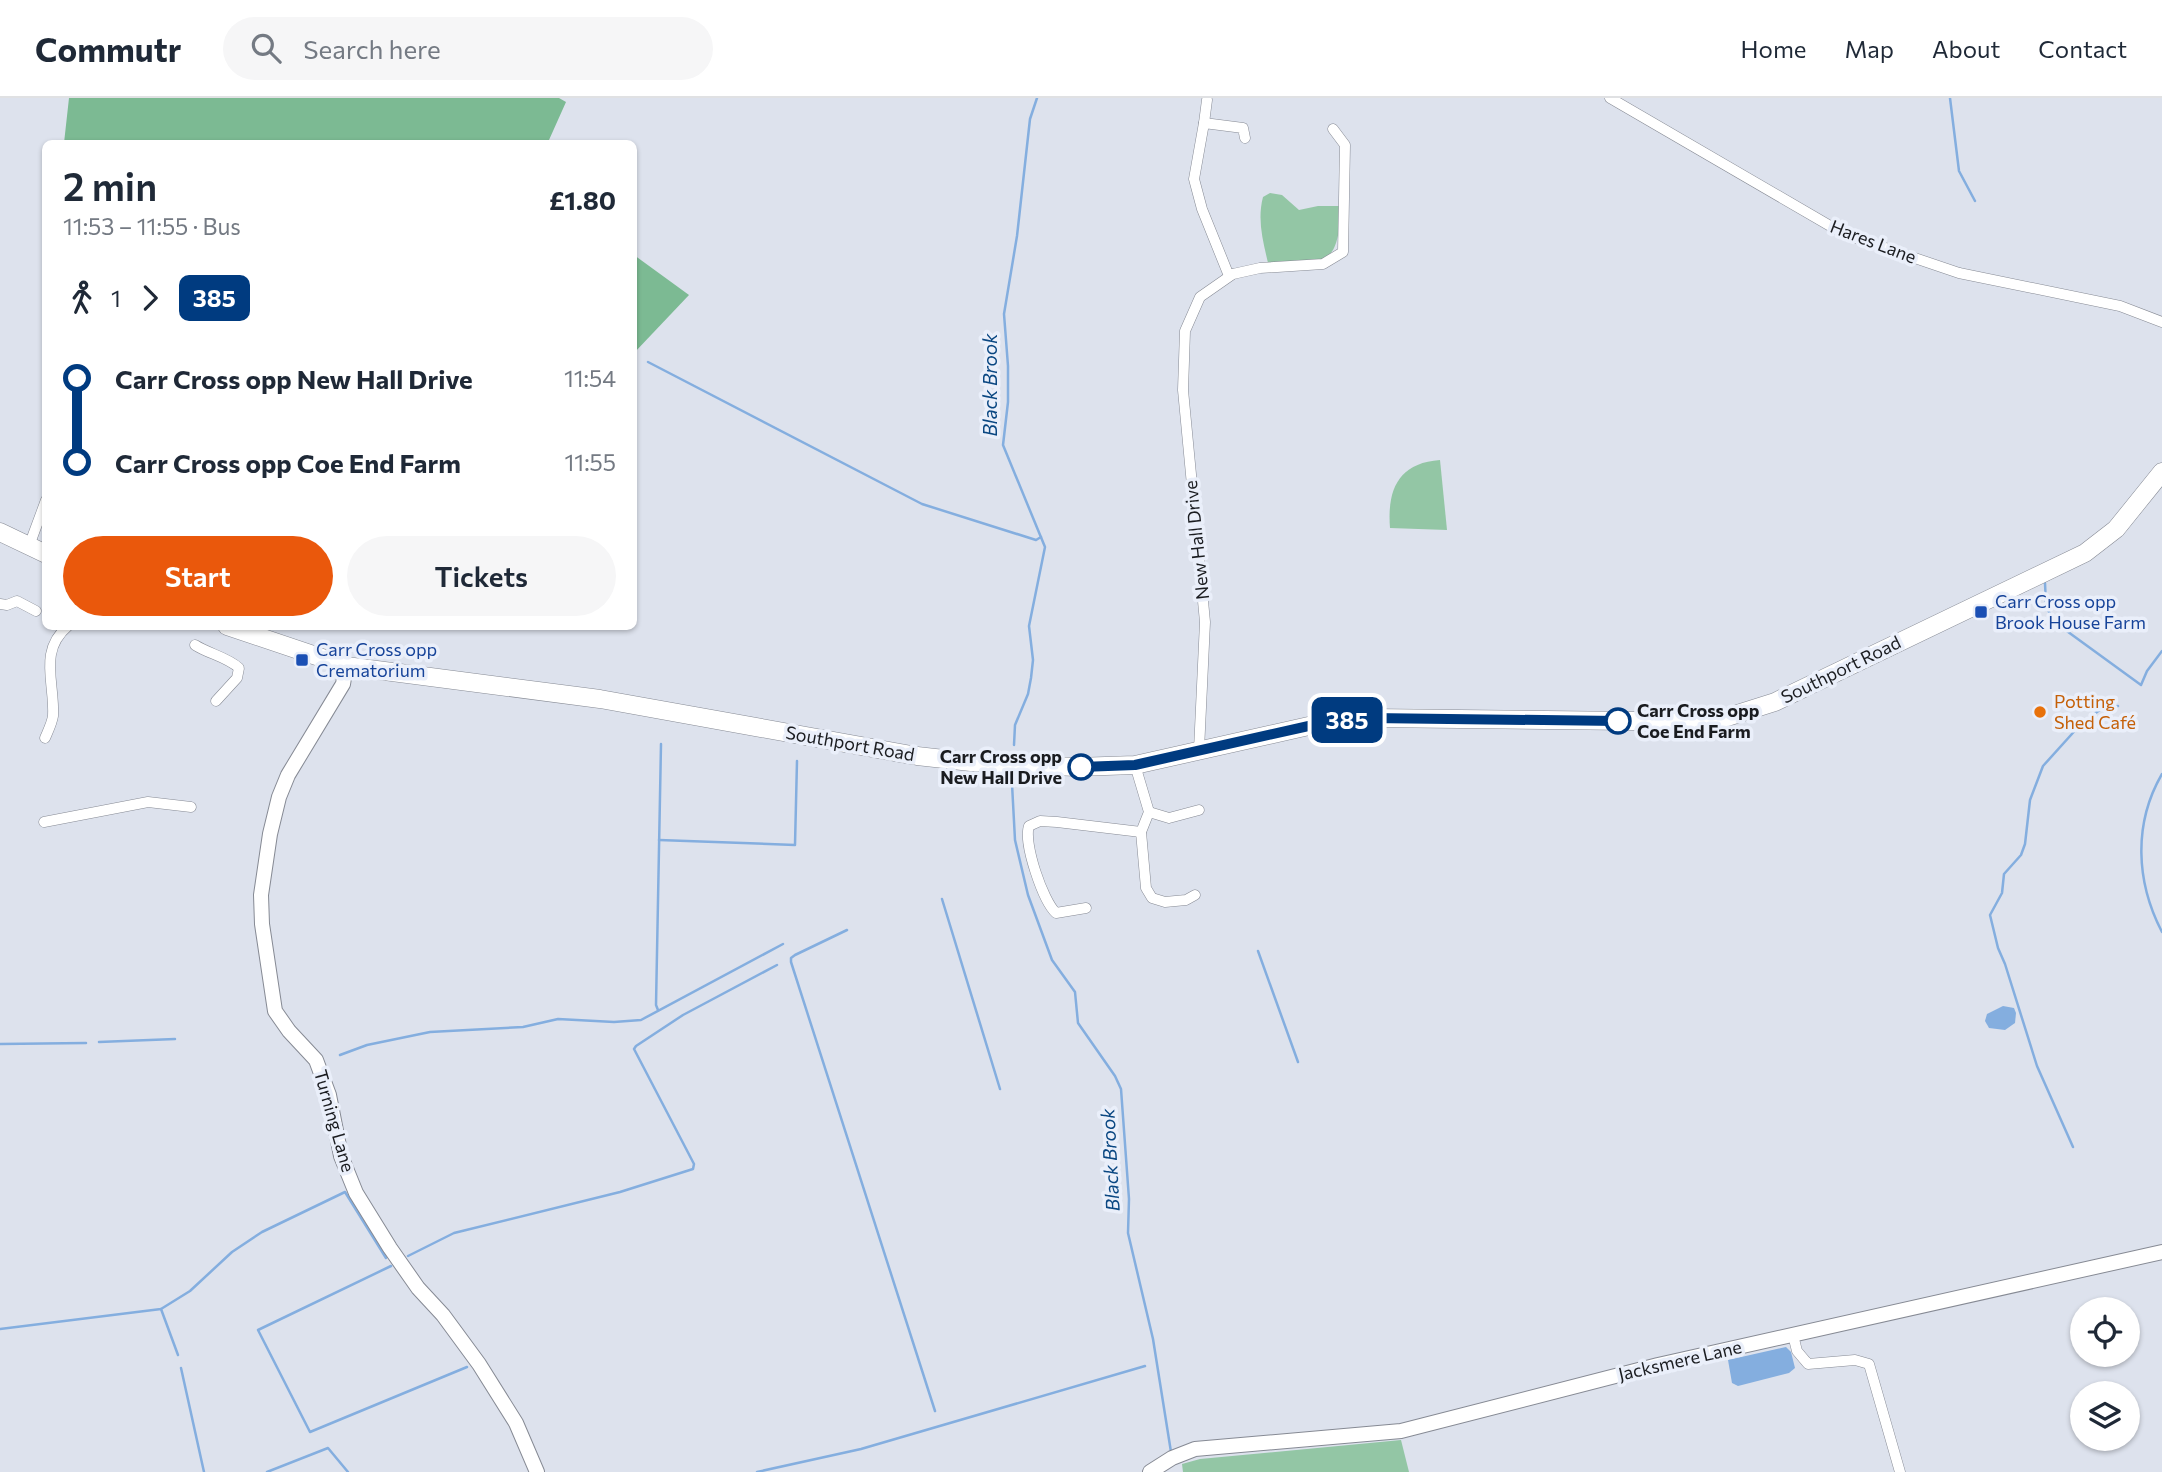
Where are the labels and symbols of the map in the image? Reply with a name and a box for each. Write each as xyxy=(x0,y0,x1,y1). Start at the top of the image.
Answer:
street label: Hares Lane xyxy=(1827,215,1920,268)
water label: Black Brook xyxy=(978,333,1001,436)
street label: New Hall Drive xyxy=(1179,479,1213,601)
place label: Carr Cross opp Brook House Farm xyxy=(1995,590,2146,633)
marker: Carr Cross opp Brook House Farm xyxy=(1973,604,1989,620)
street label: Southport Road xyxy=(1777,631,1904,708)
place label: Carr Cross opp Crematorium xyxy=(316,638,437,681)
marker: Carr Cross opp Crematorium xyxy=(294,652,310,668)
place label: Potting Shed Café xyxy=(2054,690,2136,733)
line badge: 385 xyxy=(1307,697,1387,743)
place label: Carr Cross opp Coe End Farm xyxy=(1637,699,1760,742)
marker: Potting Shed Café xyxy=(2032,704,2048,720)
marker: Carr Cross opp Coe End Farm xyxy=(1605,708,1631,734)
street label: Southport Road xyxy=(784,721,916,765)
place label: Carr Cross opp New Hall Drive xyxy=(940,745,1062,788)
marker: Carr Cross opp New Hall Drive xyxy=(1068,754,1094,780)
street label: Turning Lane xyxy=(310,1067,360,1174)
water label: Black Brook xyxy=(1095,1107,1124,1212)
street label: Jacksmere Lane xyxy=(1616,1335,1744,1385)

